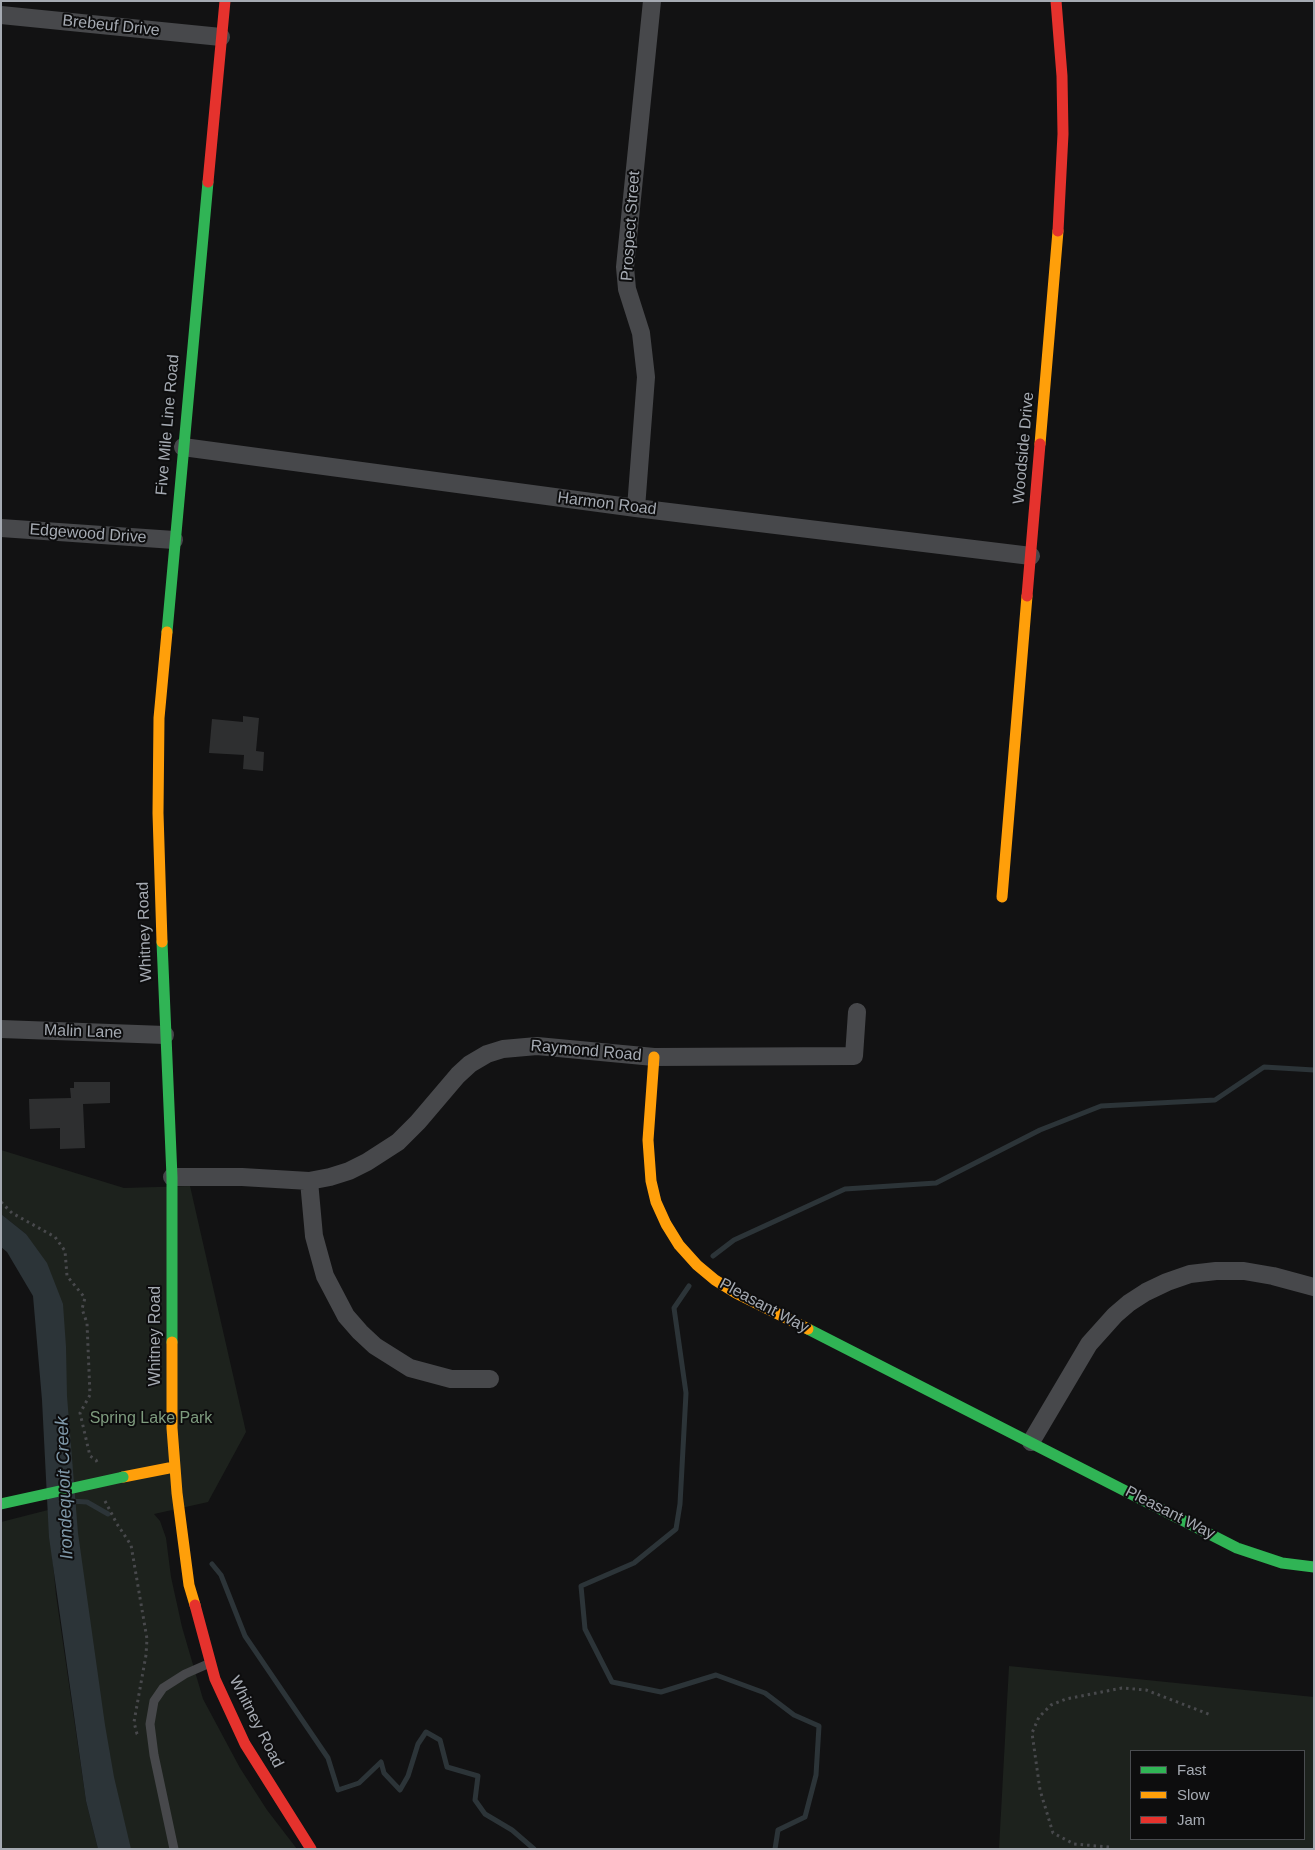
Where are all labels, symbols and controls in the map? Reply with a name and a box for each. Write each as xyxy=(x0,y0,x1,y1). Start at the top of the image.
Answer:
street label: Brebeuf Drive xyxy=(61,11,161,41)
street label: Prospect Street xyxy=(618,170,644,282)
street label: Five Mile Line Road xyxy=(152,354,184,496)
street label: Woodside Drive xyxy=(1010,391,1038,505)
street label: Harmon Road xyxy=(556,488,658,520)
street label: Edgewood Drive xyxy=(29,520,147,548)
street label: Whitney Road xyxy=(134,881,156,983)
street label: Malin Lane xyxy=(44,1021,122,1043)
street label: Raymond Road xyxy=(530,1037,642,1065)
street label: Pleasant Way xyxy=(716,1274,812,1338)
street label: Whitney Road xyxy=(146,1286,166,1386)
park label: Spring Lake Park xyxy=(90,1409,212,1429)
water label: Irondequoit Creek xyxy=(52,1416,78,1560)
street label: Pleasant Way xyxy=(1122,1482,1218,1544)
street label: Whitney Road xyxy=(225,1673,287,1771)
legend xyxy=(1130,1750,1305,1840)
text: Fast xyxy=(1177,1761,1206,1778)
text: Slow xyxy=(1177,1786,1210,1803)
text: Jam xyxy=(1177,1811,1205,1828)

